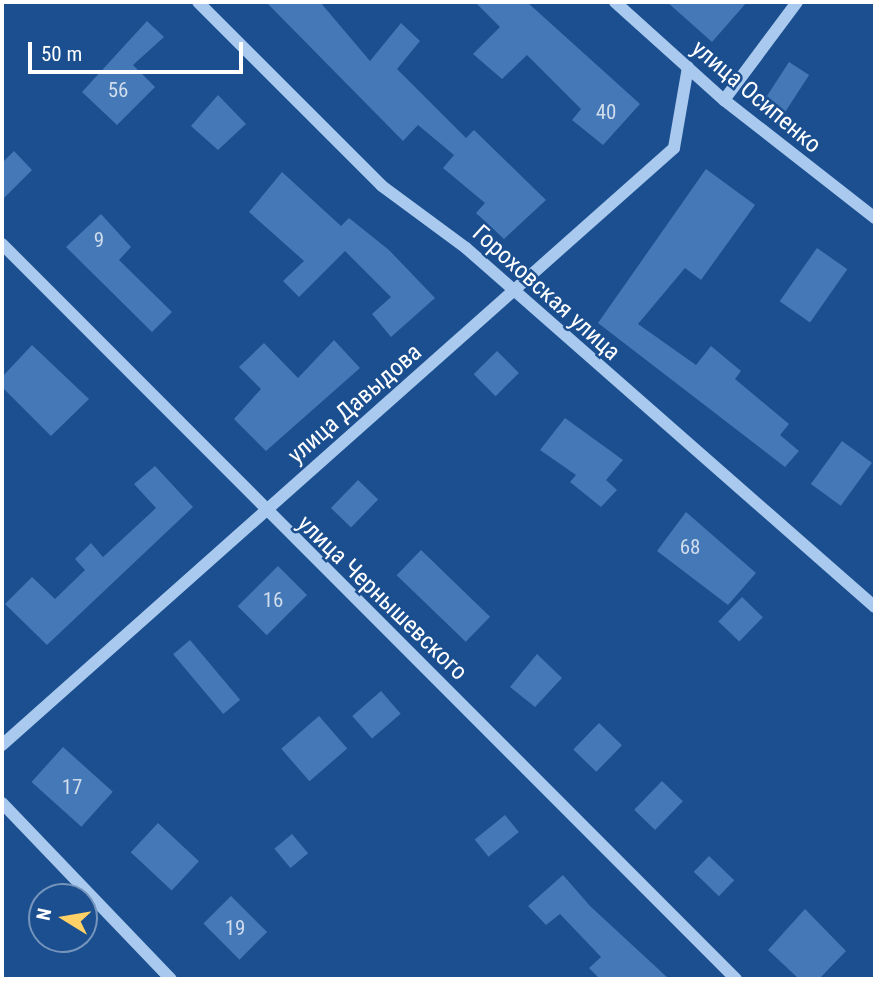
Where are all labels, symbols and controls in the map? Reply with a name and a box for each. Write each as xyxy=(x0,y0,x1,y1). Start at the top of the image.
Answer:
scale bar xyxy=(32,28,247,72)
street label: улица Осипенко xyxy=(685,34,827,160)
text: 50 m xyxy=(41,42,82,66)
house number: 56 xyxy=(108,77,128,103)
house number: 40 xyxy=(596,99,616,125)
street label: Гороховская улица xyxy=(466,219,626,367)
house number: 9 xyxy=(94,227,104,253)
street label: улица Давыдова xyxy=(282,338,428,470)
street label: улица Чернышевского xyxy=(291,509,473,687)
house number: 68 xyxy=(680,534,700,560)
house number: 16 xyxy=(263,587,283,613)
house number: 17 xyxy=(62,774,82,800)
north arrow xyxy=(28,883,98,953)
text: N xyxy=(31,906,56,922)
house number: 19 xyxy=(225,915,245,941)

